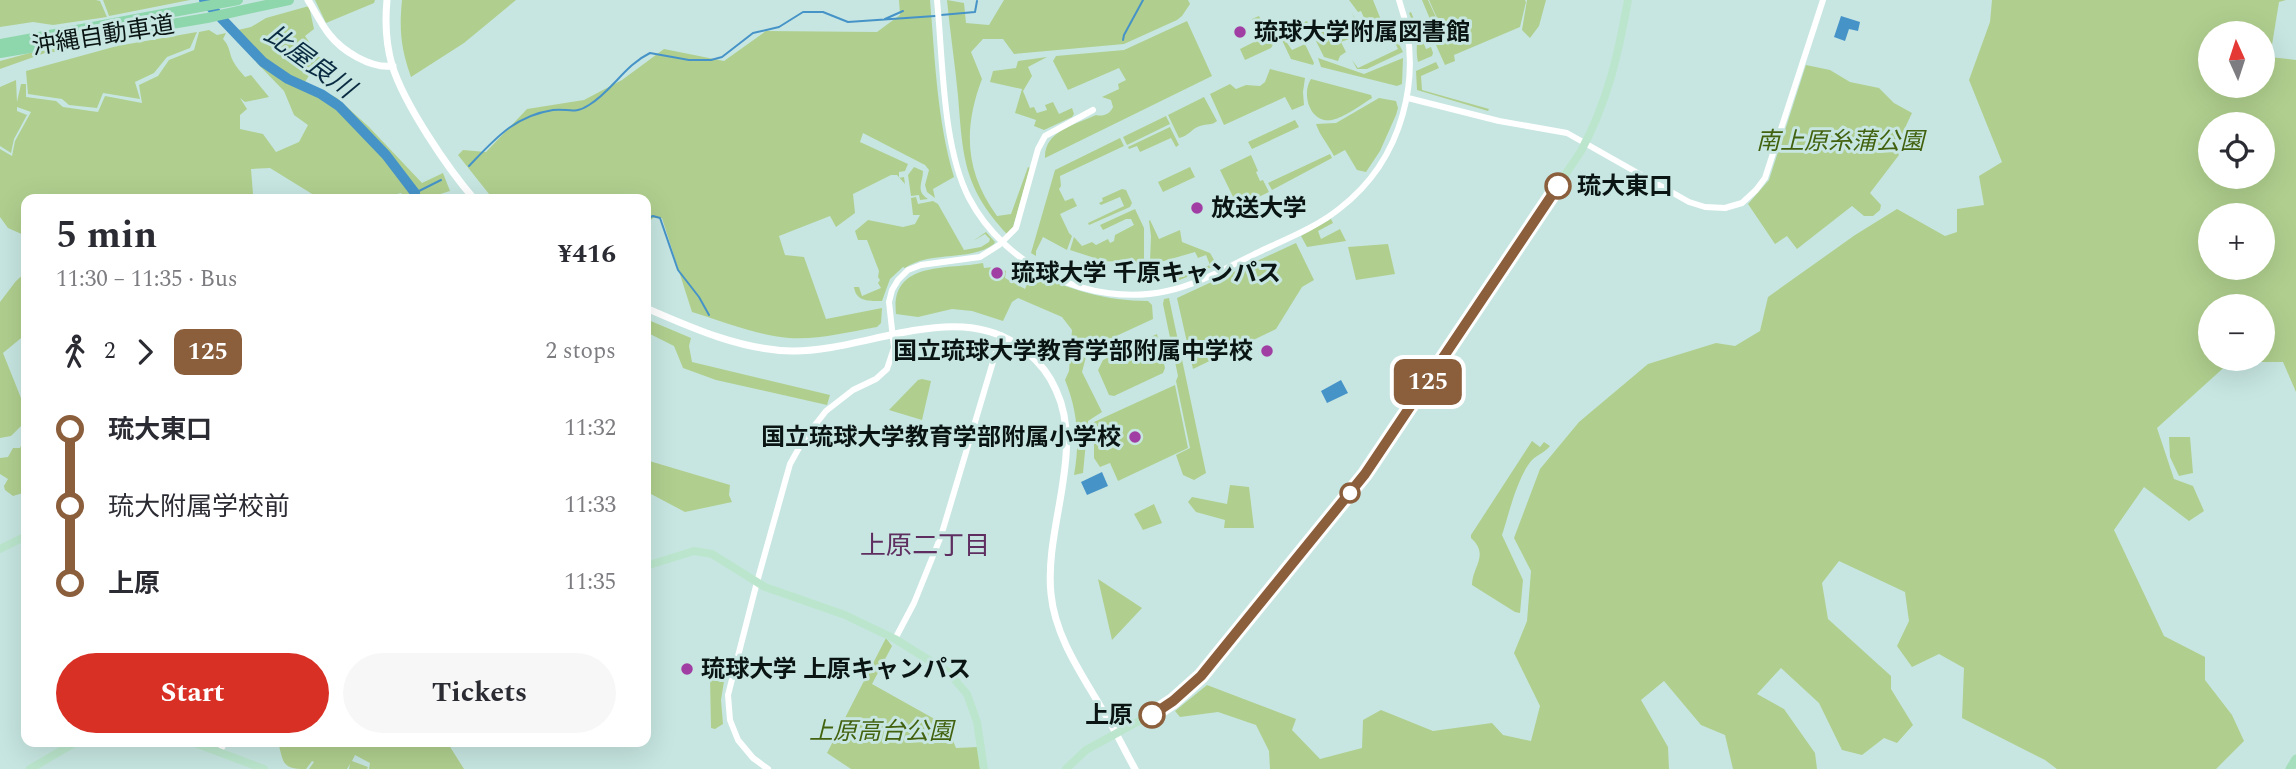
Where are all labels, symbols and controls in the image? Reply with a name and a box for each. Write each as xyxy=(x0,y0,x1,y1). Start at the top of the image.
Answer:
street label: 沖縄自動車道 xyxy=(29,7,177,65)
water label: 比屋良川 xyxy=(256,15,366,110)
place label: 琉球大学附属図書館 xyxy=(1254,15,1470,51)
north arrow xyxy=(2198,21,2275,98)
map controls xyxy=(2198,21,2275,371)
marker: 琉球大学附属図書館 xyxy=(1232,24,1248,40)
button: locate xyxy=(2198,112,2275,189)
park label: 南上原糸蒲公園 xyxy=(1756,124,1927,160)
place label: 琉大東口 xyxy=(1577,169,1673,205)
marker: 琉大東口 xyxy=(1545,173,1571,199)
place label: 放送大学 xyxy=(1211,191,1307,227)
marker: 放送大学 xyxy=(1189,200,1205,216)
button: + xyxy=(2198,203,2275,280)
text: 5 min xyxy=(56,207,157,265)
text: ¥416 xyxy=(558,234,616,274)
place label: 琉球大学 千原キャンパス xyxy=(1011,256,1281,292)
text: 11:30 – 11:35 · Bus xyxy=(56,262,238,297)
marker: 琉球大学 千原キャンパス xyxy=(989,265,1005,281)
button: − xyxy=(2198,294,2275,371)
icon: walk xyxy=(56,333,94,371)
icon: forward xyxy=(126,333,164,371)
text: 2 xyxy=(104,334,116,369)
text: 125 xyxy=(188,334,228,370)
text: 2 stops xyxy=(546,334,616,369)
place label: 国立琉球大学教育学部附属中学校 xyxy=(893,334,1253,370)
marker: 国立琉球大学教育学部附属中学校 xyxy=(1259,343,1275,359)
line badge: 125 xyxy=(1388,359,1468,405)
text: 125 xyxy=(1408,364,1448,400)
text: 琉大東口 xyxy=(108,410,212,450)
text: 11:32 xyxy=(564,411,616,446)
place label: 国立琉球大学教育学部附属小学校 xyxy=(761,420,1121,456)
marker: 国立琉球大学教育学部附属小学校 xyxy=(1127,429,1143,445)
unlabelled marker xyxy=(1340,483,1360,503)
text: 琉大附属学校前 xyxy=(108,487,290,527)
text: 11:33 xyxy=(564,488,616,523)
district label: 上原二丁目 xyxy=(860,526,990,566)
text: 上原 xyxy=(108,564,160,604)
text: 11:35 xyxy=(564,565,616,600)
place label: 琉球大学 上原キャンパス xyxy=(701,652,971,688)
button: Start xyxy=(56,653,329,733)
button: Tickets xyxy=(343,653,616,733)
marker: 琉球大学 上原キャンパス xyxy=(679,661,695,677)
place label: 上原 xyxy=(1085,698,1133,734)
marker: 上原 xyxy=(1139,702,1165,728)
park label: 上原高台公園 xyxy=(809,714,956,750)

